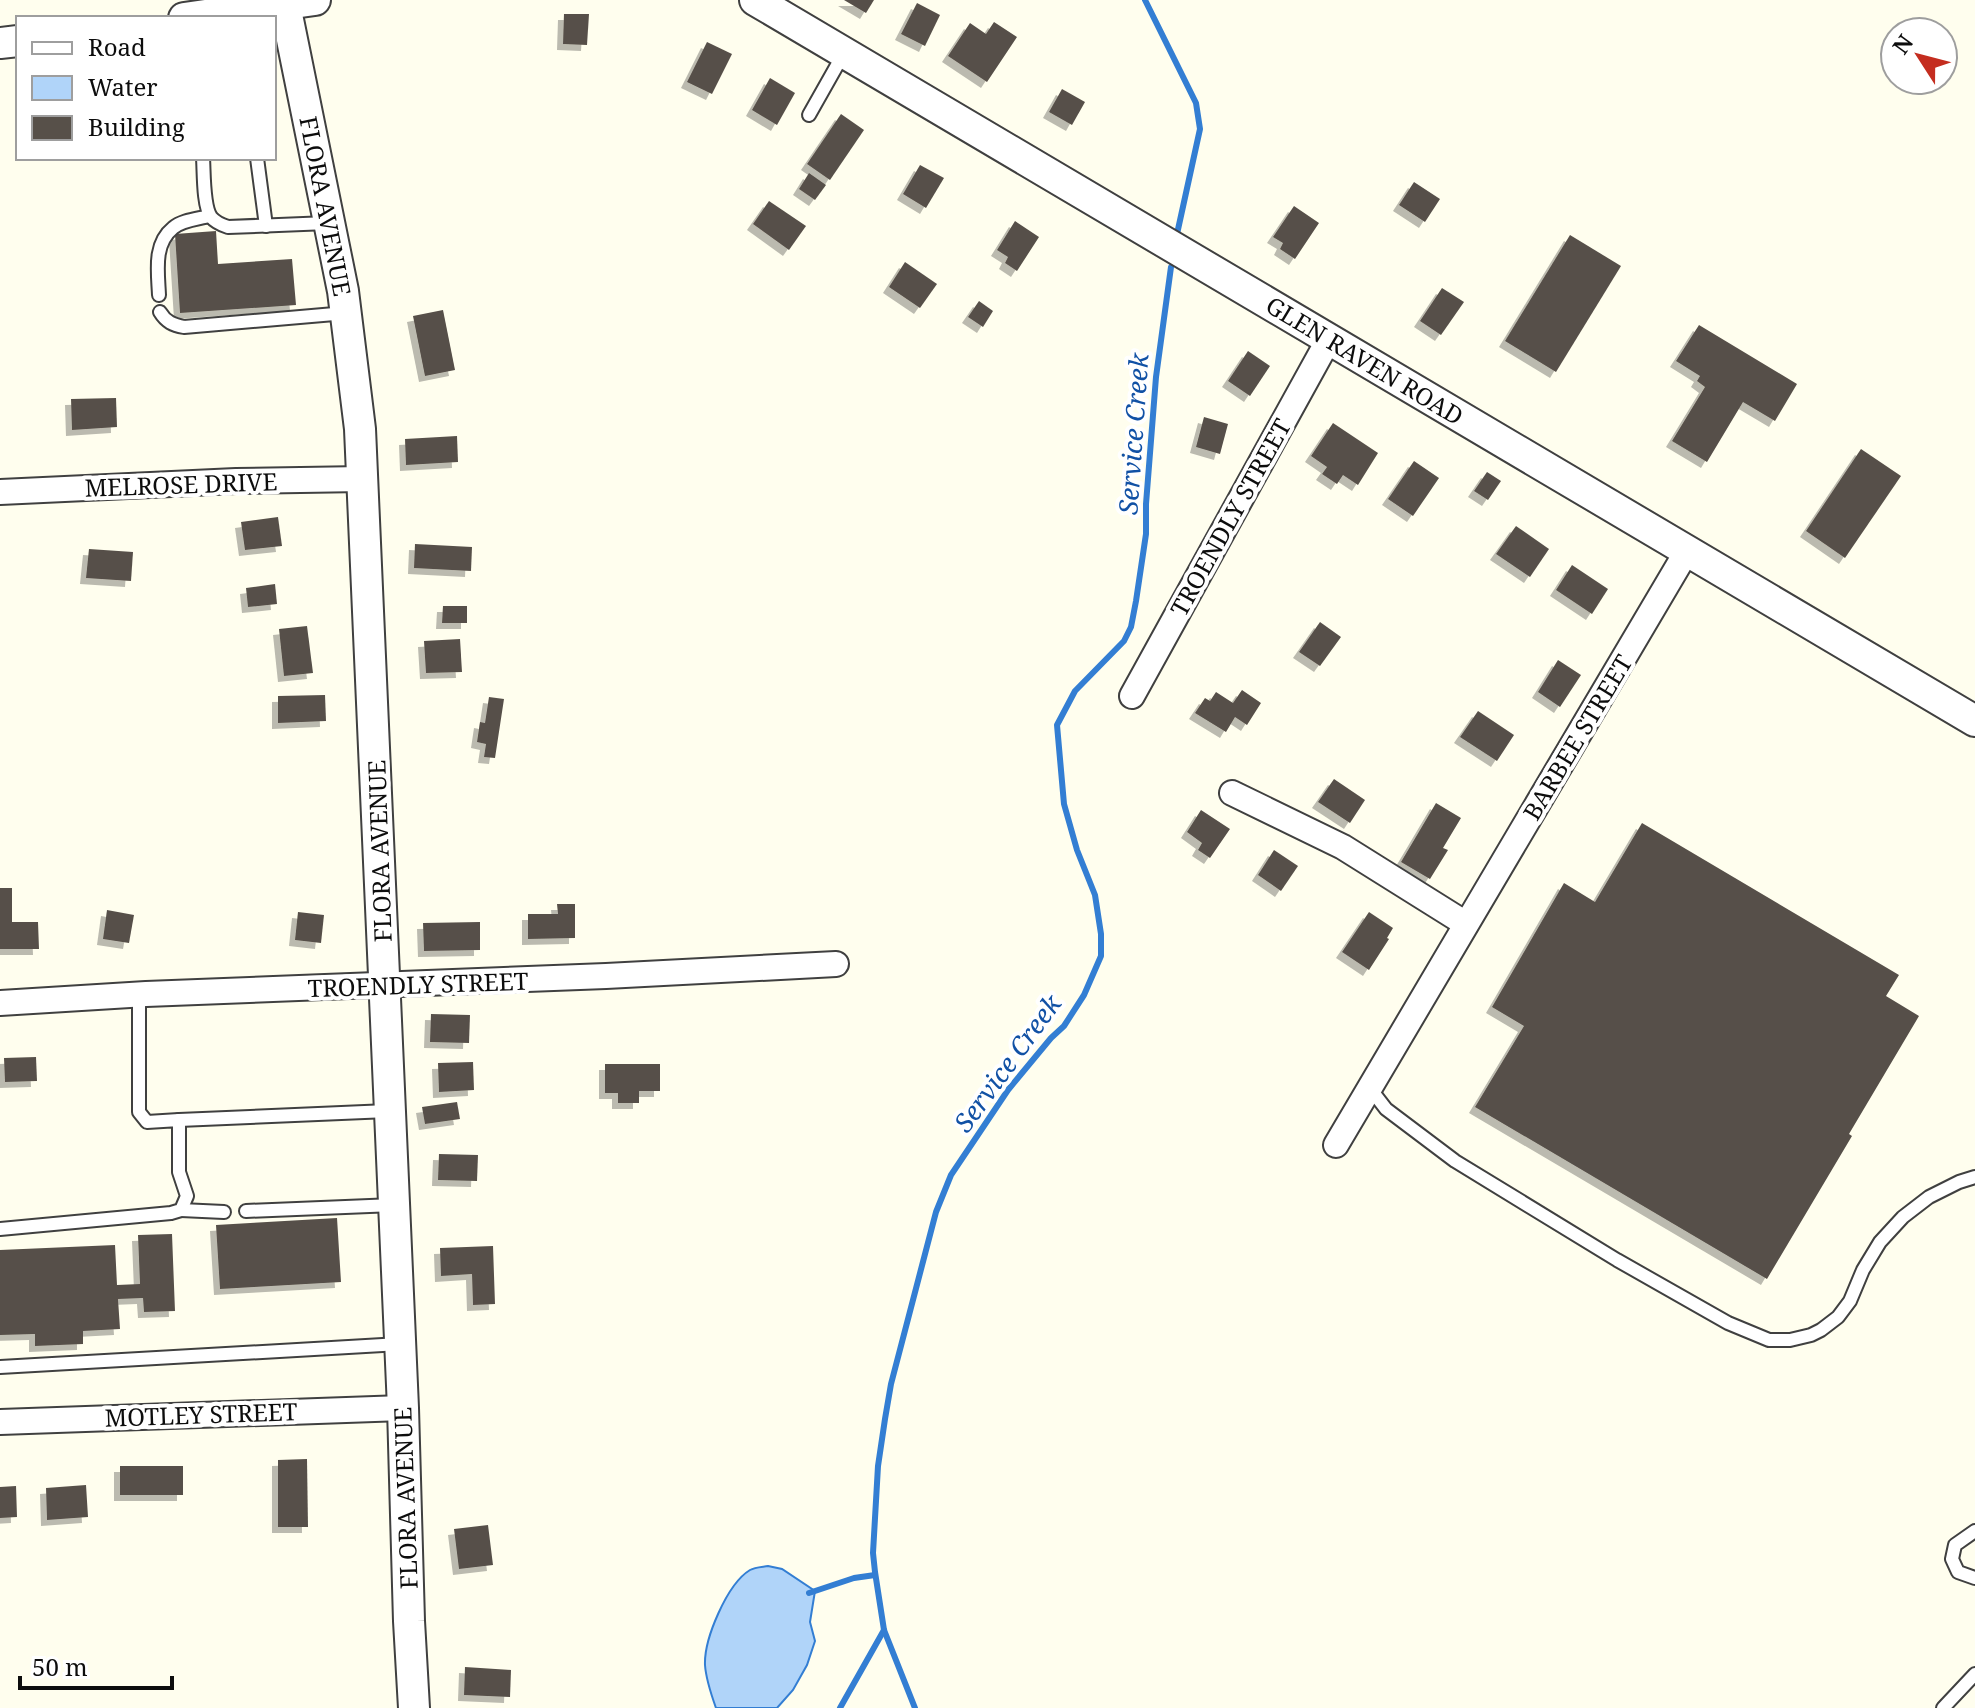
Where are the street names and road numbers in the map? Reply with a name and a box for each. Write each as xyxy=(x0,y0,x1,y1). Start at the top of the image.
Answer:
street label: FLORA AVENUE xyxy=(292,113,360,299)
street label: GLEN RAVEN ROAD xyxy=(1260,288,1470,432)
street label: TROENDLY STREET xyxy=(1162,412,1298,622)
street label: MELROSE DRIVE xyxy=(84,464,278,504)
street label: BARBEE STREET xyxy=(1515,648,1640,826)
street label: FLORA AVENUE xyxy=(359,759,399,943)
street label: TROENDLY STREET xyxy=(307,964,529,1004)
street label: MOTLEY STREET xyxy=(104,1394,298,1434)
street label: FLORA AVENUE xyxy=(385,1406,425,1590)

